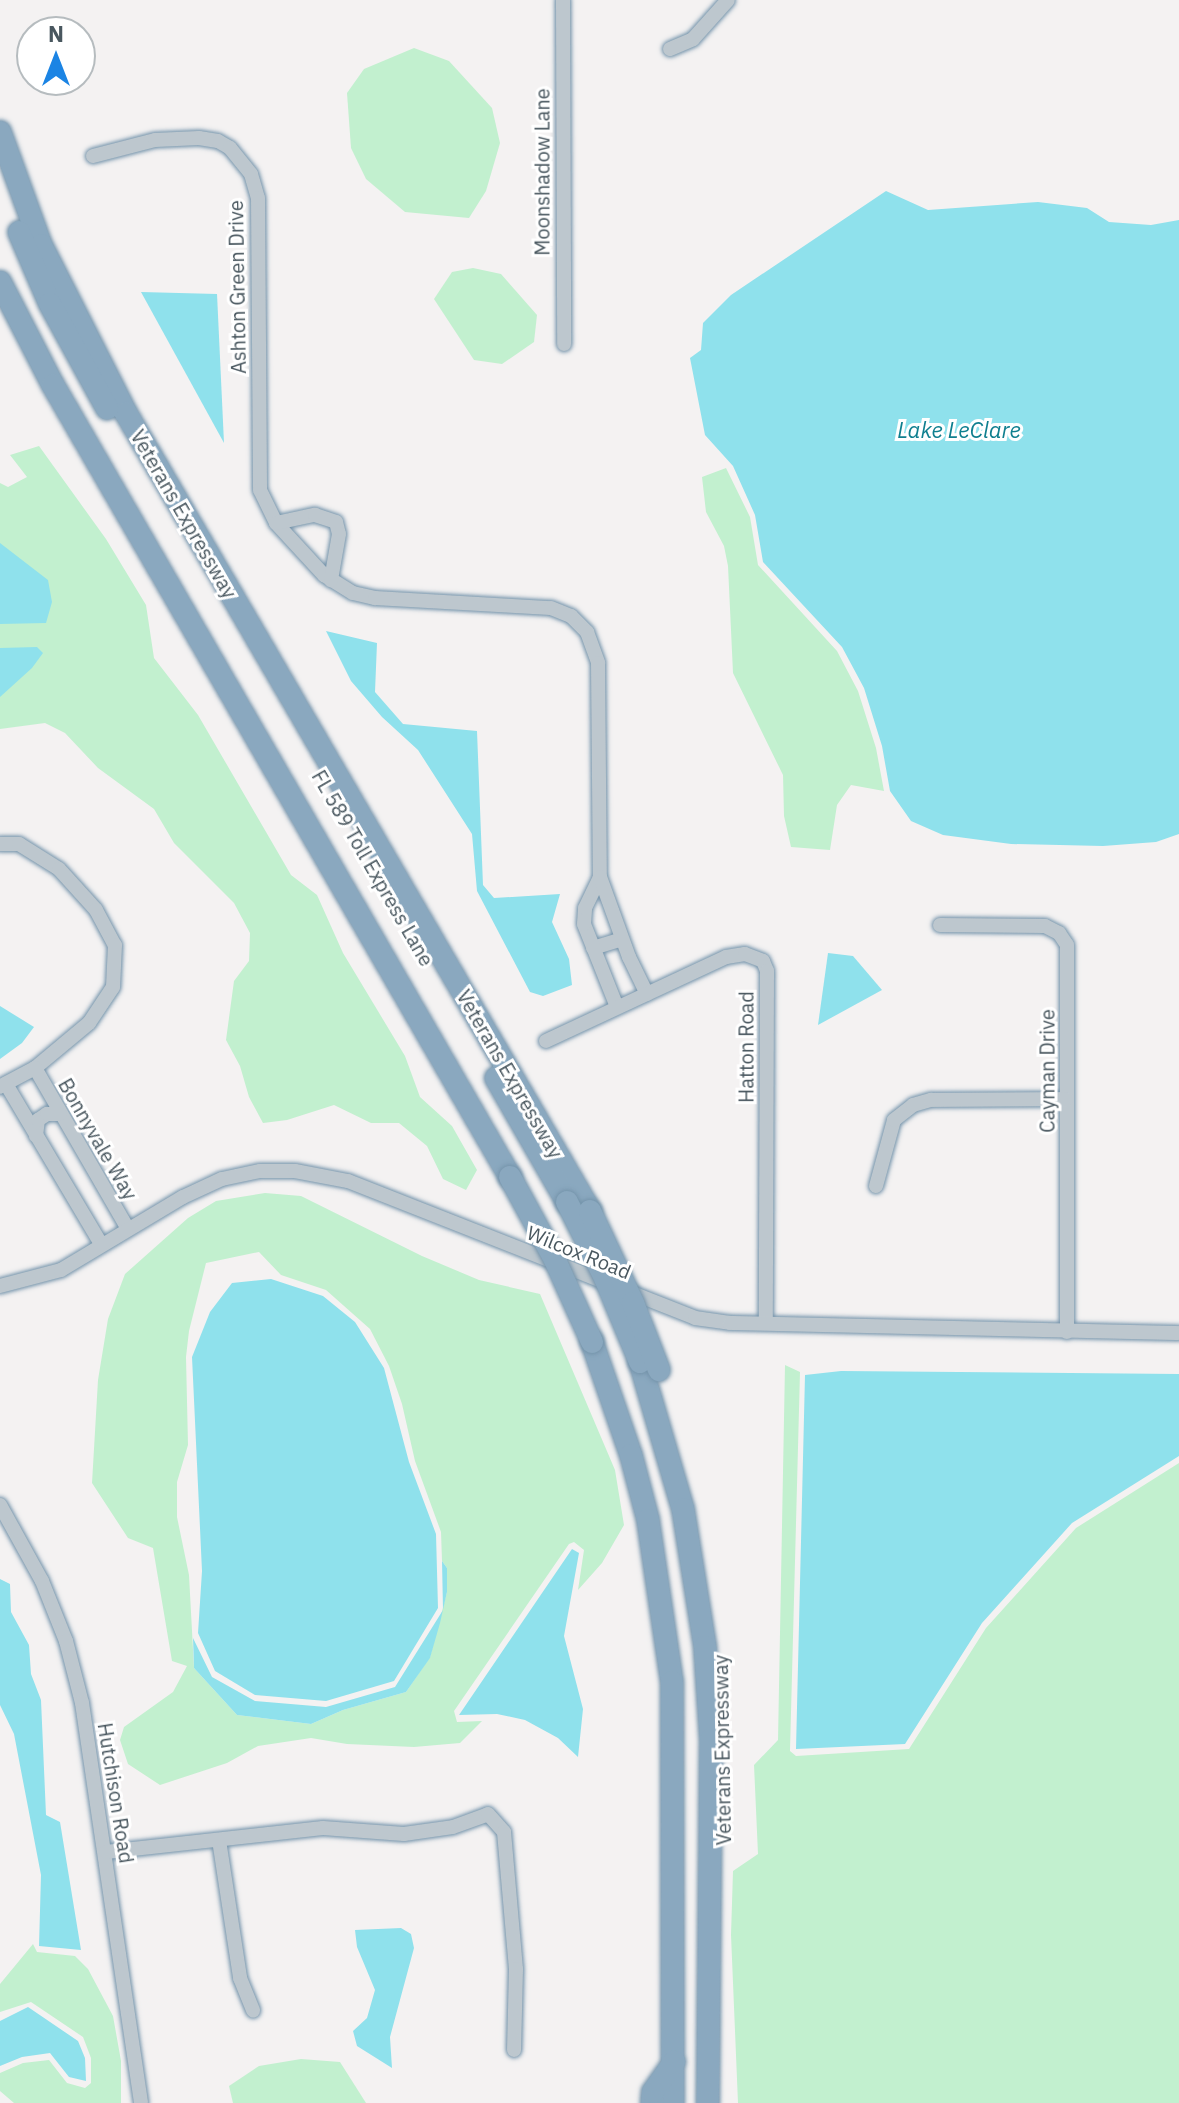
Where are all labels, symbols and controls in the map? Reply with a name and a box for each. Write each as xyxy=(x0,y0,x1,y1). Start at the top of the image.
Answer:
north arrow xyxy=(16,16,96,96)
text: N xyxy=(48,19,64,48)
street label: Moonshadow Lane xyxy=(530,88,554,256)
street label: Ashton Green Drive xyxy=(223,200,251,374)
water label: Lake LeClare xyxy=(897,417,1021,443)
street label: Veterans Expressway xyxy=(126,425,242,603)
street label: FL 589 Toll Express Lane xyxy=(307,766,439,970)
street label: Veterans Expressway xyxy=(452,985,568,1163)
street label: Hatton Road xyxy=(734,991,758,1103)
street label: Cayman Drive xyxy=(1035,1009,1059,1133)
street label: Bonnyvale Way xyxy=(53,1074,143,1204)
street label: Wilcox Road xyxy=(524,1220,634,1284)
street label: Veterans Expressway xyxy=(708,1654,736,1846)
street label: Hutchison Road xyxy=(93,1721,139,1865)

